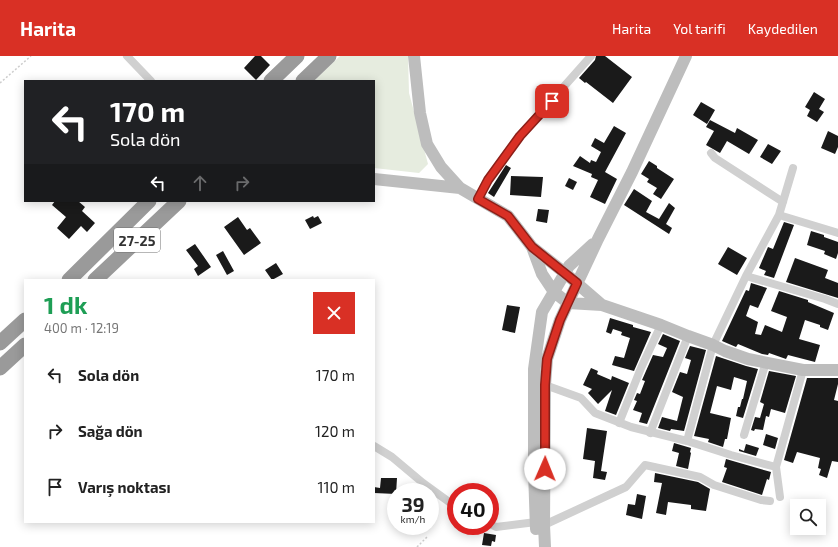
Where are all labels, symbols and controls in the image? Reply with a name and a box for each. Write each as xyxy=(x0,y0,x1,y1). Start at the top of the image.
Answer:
text: Harita xyxy=(20,17,76,40)
text: Harita xyxy=(612,20,651,37)
text: Yol tarifi xyxy=(673,20,726,37)
text: Kaydedilen xyxy=(748,20,818,37)
pin xyxy=(535,84,569,118)
icon: arrive xyxy=(541,90,563,112)
text: 170 m xyxy=(110,94,185,128)
icon: left xyxy=(44,96,96,148)
text: Sola dön xyxy=(110,128,181,150)
icon: left xyxy=(147,172,169,194)
icon: ahead xyxy=(189,172,211,194)
icon: right xyxy=(231,172,253,194)
road number: 27-25 xyxy=(114,228,160,252)
text: 1 dk xyxy=(44,290,87,319)
button: close xyxy=(313,292,355,334)
text: 400 m · 12:19 xyxy=(44,320,119,336)
icon: left xyxy=(44,364,66,386)
text: Sola dön xyxy=(78,366,139,384)
text: 170 m xyxy=(316,366,355,384)
icon: right xyxy=(44,420,66,442)
text: Sağa dön xyxy=(78,422,143,440)
text: 120 m xyxy=(315,422,355,440)
position arrow xyxy=(524,448,566,490)
icon: arrive xyxy=(44,476,66,498)
text: Varış noktası xyxy=(78,478,171,496)
text: 110 m xyxy=(318,478,355,496)
speed limit sign: 40 xyxy=(447,483,499,535)
text: 39 xyxy=(401,492,425,516)
map controls xyxy=(790,499,826,535)
button: search xyxy=(790,499,826,535)
text: km/h xyxy=(401,513,425,525)

